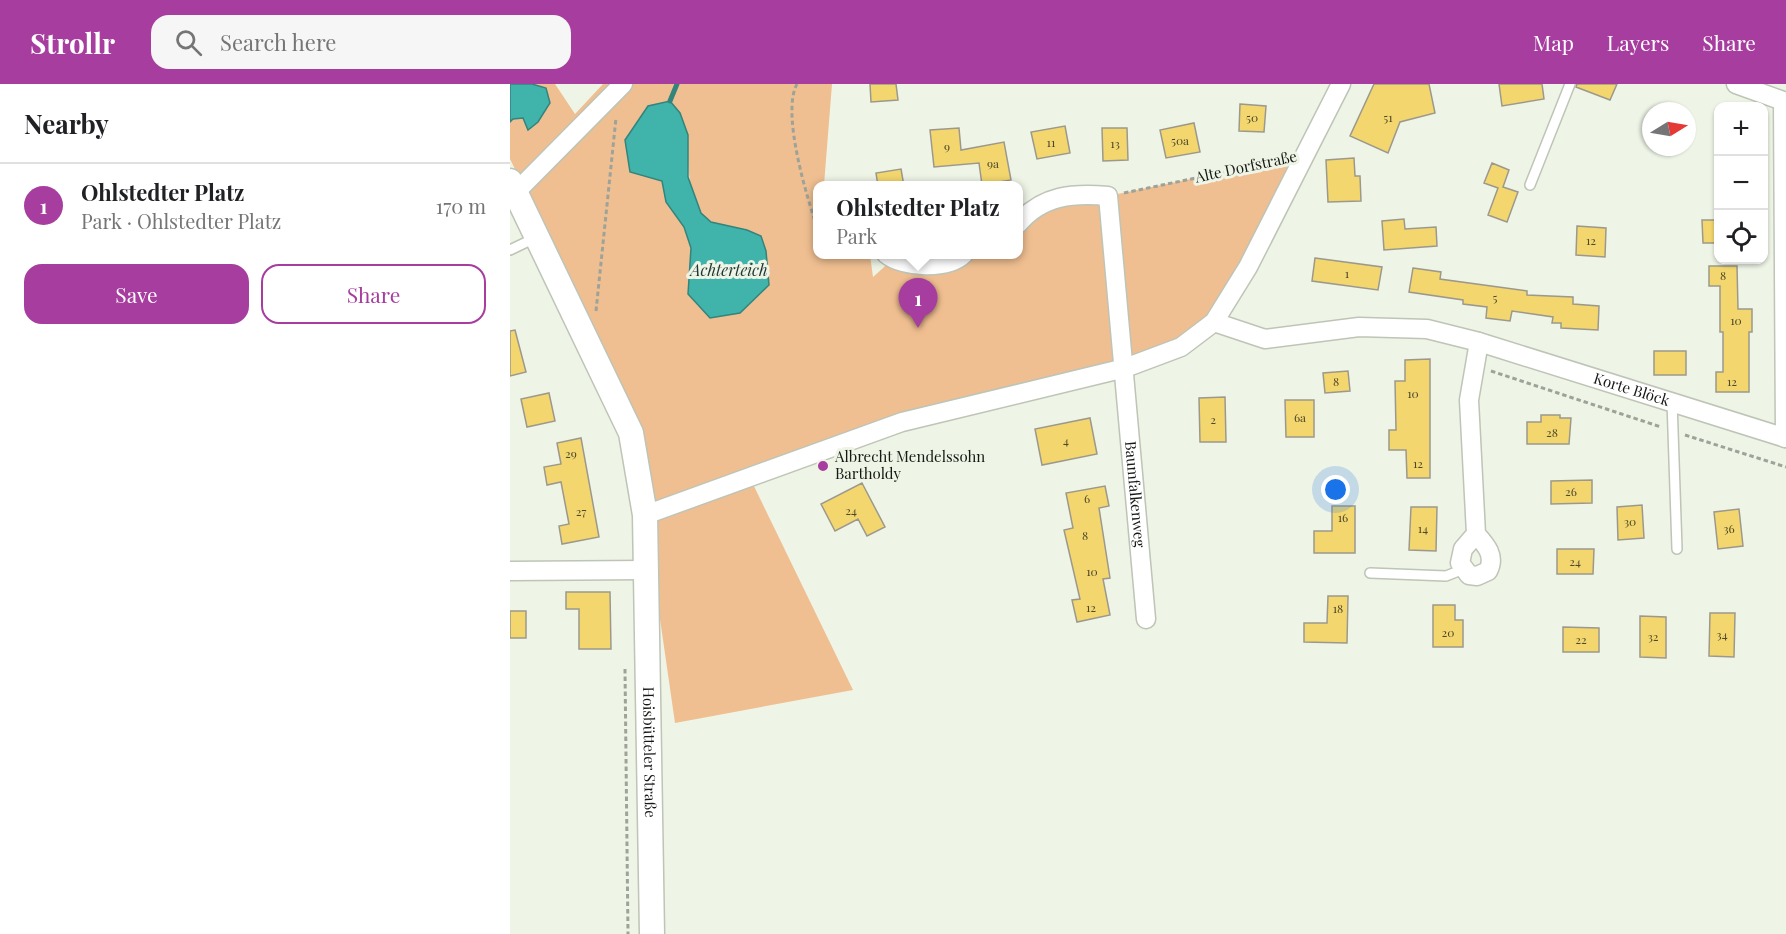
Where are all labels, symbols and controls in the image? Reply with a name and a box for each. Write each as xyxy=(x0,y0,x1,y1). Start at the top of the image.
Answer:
search box xyxy=(151,15,571,69)
text: Strollr xyxy=(30,24,115,61)
icon: search xyxy=(172,26,205,59)
text: Search here xyxy=(220,27,336,57)
text: Map xyxy=(1533,28,1574,56)
text: Layers xyxy=(1607,28,1669,56)
text: Share xyxy=(1702,28,1756,56)
north arrow xyxy=(1642,102,1696,156)
map controls xyxy=(1714,102,1768,264)
button: + xyxy=(1714,102,1768,156)
text: Nearby xyxy=(24,106,109,141)
house number: 50 xyxy=(1246,109,1258,125)
house number: 51 xyxy=(1383,109,1393,125)
house number: 50a xyxy=(1171,132,1189,148)
house number: 11 xyxy=(1047,134,1056,150)
house number: 13 xyxy=(1110,135,1120,151)
house number: 9 xyxy=(944,138,950,154)
street label: Alte Dorfstraße xyxy=(1192,145,1299,187)
house number: 9a xyxy=(987,155,999,171)
button: − xyxy=(1714,156,1768,210)
text: Ohlstedter Platz xyxy=(81,177,244,207)
popup xyxy=(813,181,1023,259)
text: 1 xyxy=(40,192,47,219)
text: 170 m xyxy=(436,192,486,219)
text: Ohlstedter Platz xyxy=(836,192,1000,222)
text: Park · Ohlstedter Platz xyxy=(81,207,281,234)
button: locate xyxy=(1714,210,1768,264)
text: Park xyxy=(836,222,877,249)
house number: 12 xyxy=(1586,232,1596,248)
water label: Achterteich xyxy=(688,259,768,280)
button: Save xyxy=(24,264,249,324)
button: Share xyxy=(261,264,486,324)
house number: 1 xyxy=(1345,265,1350,281)
house number: 8 xyxy=(1720,267,1726,283)
pin: 1 xyxy=(898,278,938,328)
house number: 5 xyxy=(1493,289,1498,305)
house number: 10 xyxy=(1730,312,1742,328)
street label: Korte Blöck xyxy=(1591,367,1673,410)
house number: 8 xyxy=(1333,373,1339,389)
house number: 12 xyxy=(1727,373,1737,389)
house number: 10 xyxy=(1407,385,1419,401)
house number: 6a xyxy=(1294,409,1306,425)
house number: 2 xyxy=(1210,411,1216,427)
house number: 28 xyxy=(1546,424,1558,440)
house number: 4 xyxy=(1063,432,1069,448)
street label: Baumfalkenweg xyxy=(1121,440,1151,548)
house number: 29 xyxy=(565,445,577,461)
place label: Albrecht Mendelssohn Bartholdy xyxy=(834,446,985,483)
house number: 12 xyxy=(1413,455,1423,471)
marker: Albrecht Mendelssohn Bartholdy xyxy=(816,459,830,473)
your location xyxy=(1321,475,1350,504)
house number: 26 xyxy=(1565,483,1577,499)
house number: 6 xyxy=(1084,490,1090,506)
house number: 24 xyxy=(845,502,857,518)
house number: 27 xyxy=(576,503,586,519)
house number: 16 xyxy=(1338,509,1348,525)
house number: 30 xyxy=(1624,513,1636,529)
house number: 14 xyxy=(1418,520,1428,536)
house number: 36 xyxy=(1723,520,1735,536)
house number: 8 xyxy=(1082,527,1088,543)
house number: 24 xyxy=(1569,553,1581,569)
house number: 10 xyxy=(1086,563,1098,579)
house number: 12 xyxy=(1086,599,1096,615)
house number: 18 xyxy=(1333,600,1343,616)
house number: 20 xyxy=(1442,624,1454,640)
house number: 34 xyxy=(1716,626,1728,642)
house number: 32 xyxy=(1647,628,1659,644)
house number: 22 xyxy=(1575,631,1587,647)
street label: Hoisbütteler Straße xyxy=(639,687,661,818)

